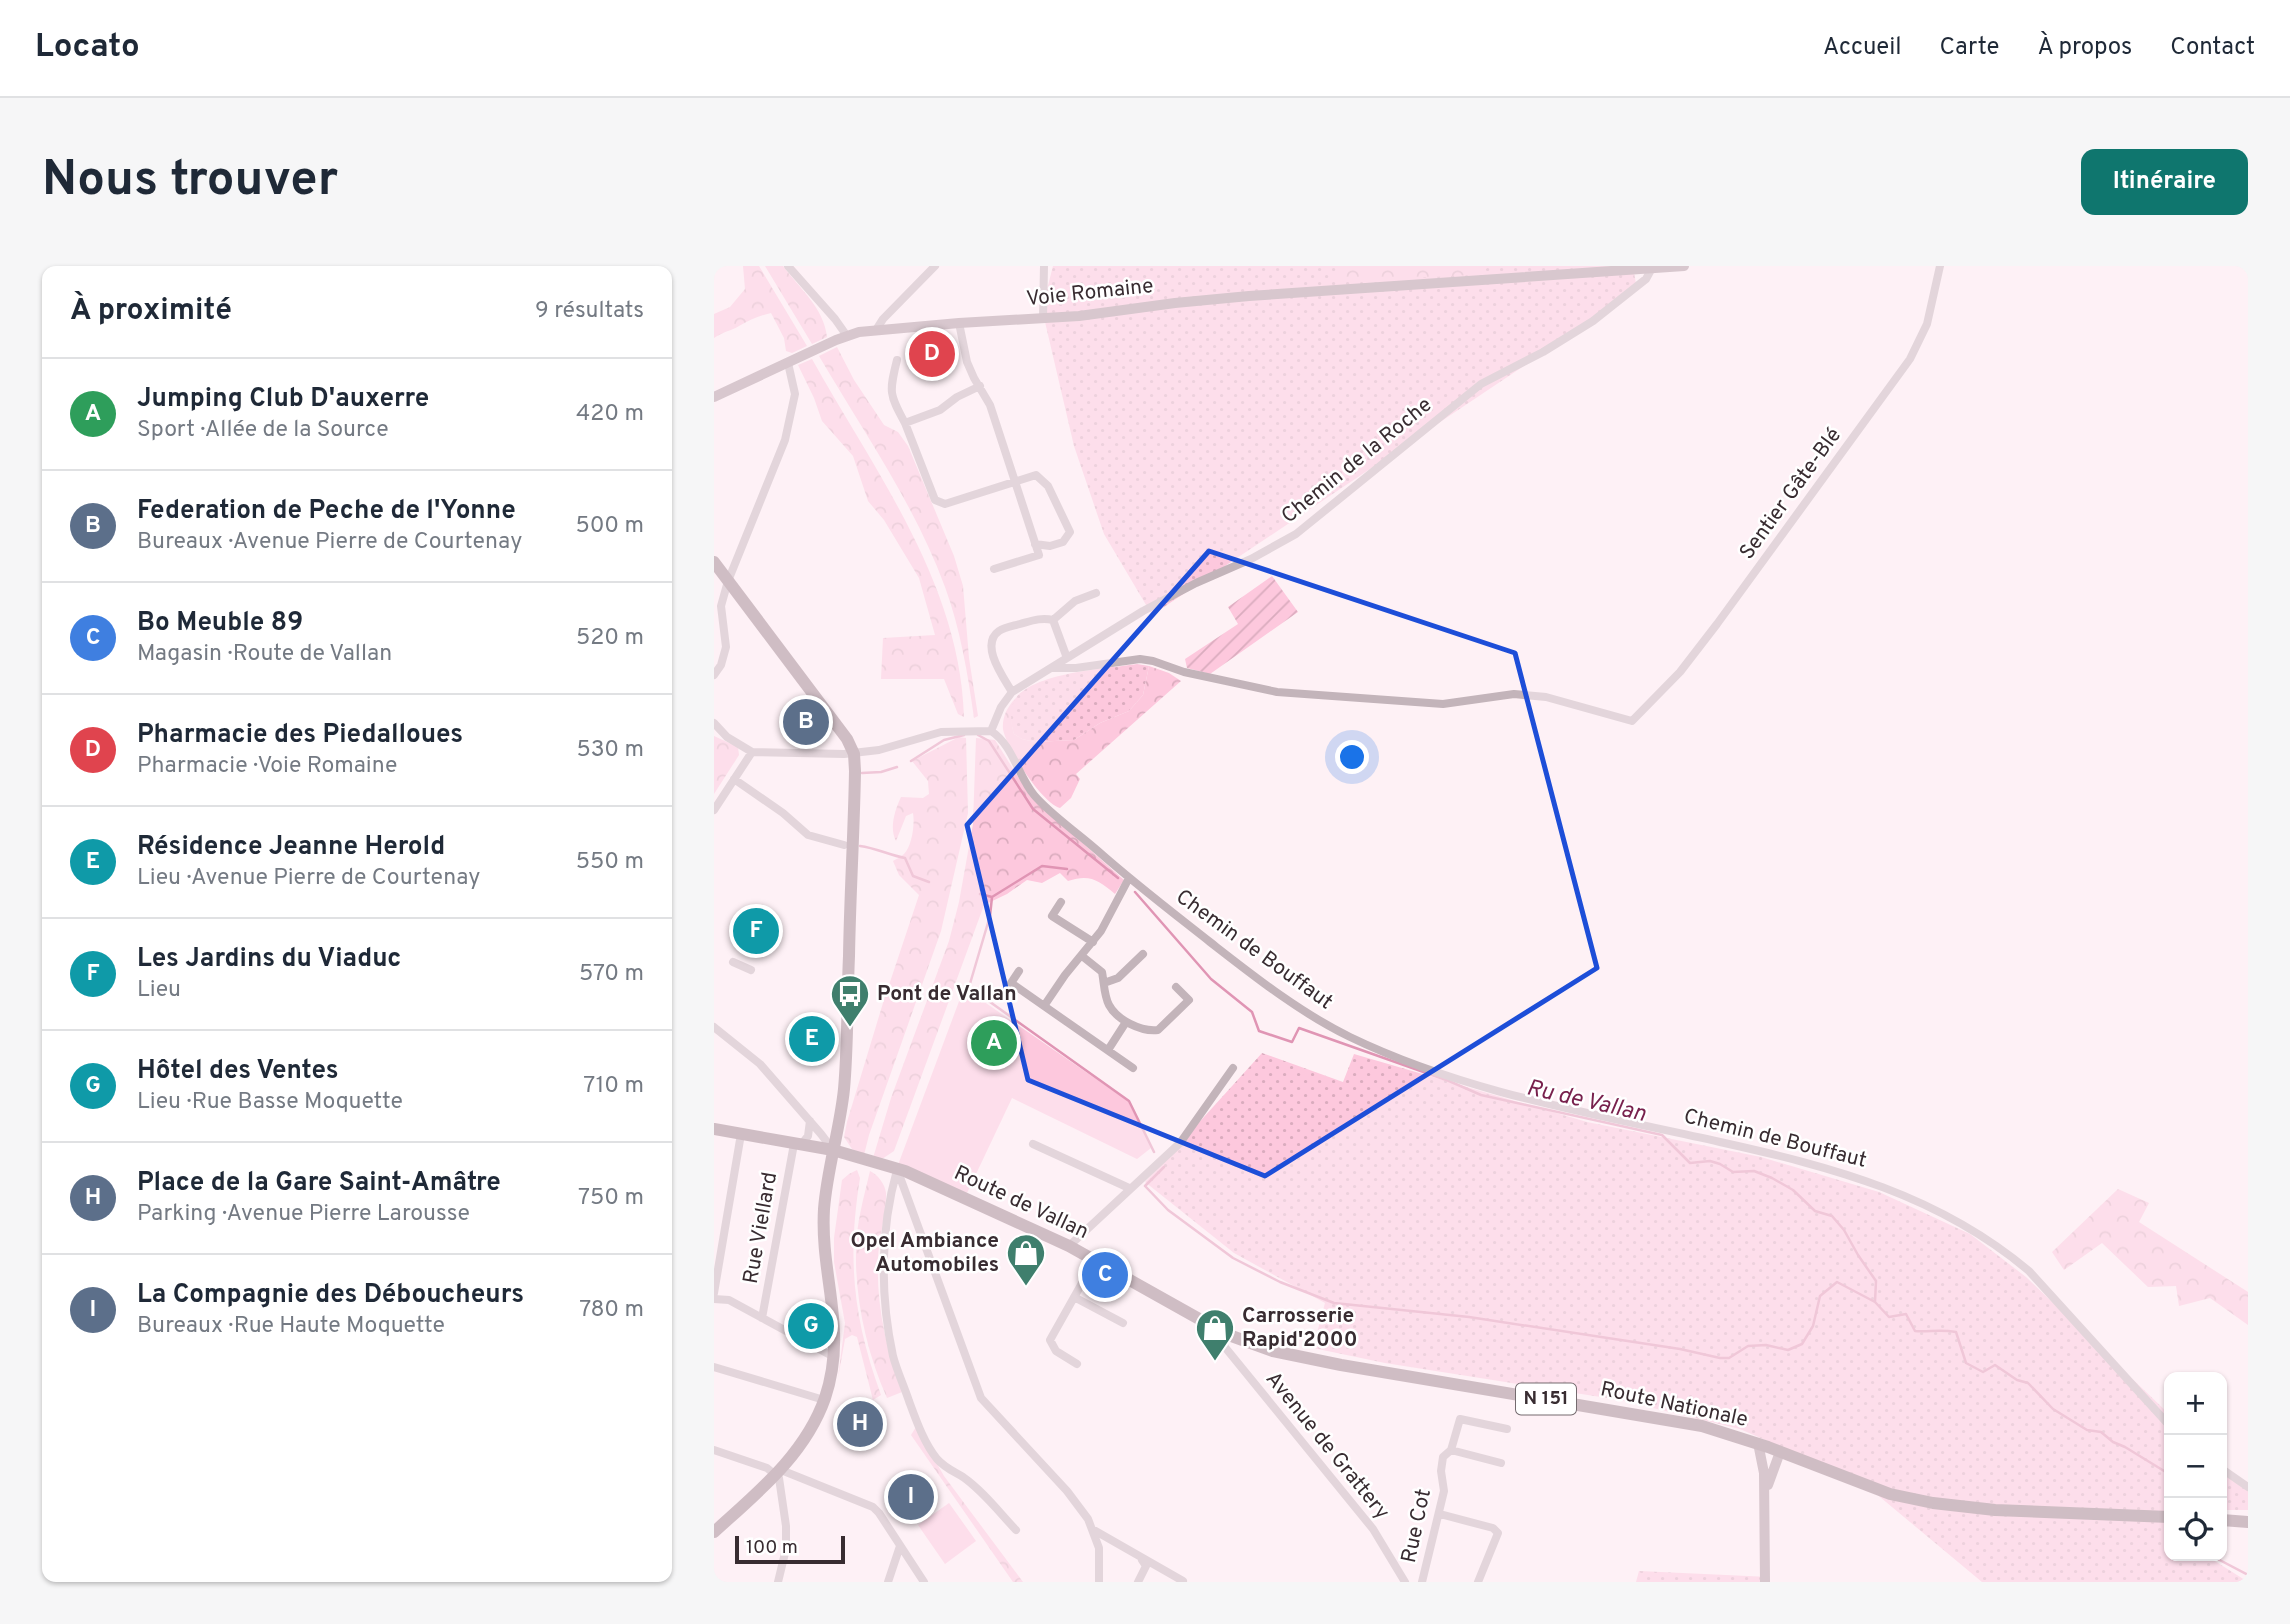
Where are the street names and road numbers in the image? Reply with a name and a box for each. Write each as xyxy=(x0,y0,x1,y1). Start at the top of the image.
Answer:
street label: Voie Romaine xyxy=(1025,273,1155,313)
street label: Chemin de la Roche xyxy=(1276,392,1438,530)
street label: Sentier Gâte-Blé xyxy=(1734,423,1848,565)
street label: Chemin de Bouffaut xyxy=(1170,884,1338,1016)
street label: Chemin de Bouffaut xyxy=(1681,1103,1869,1175)
street label: Route de Vallan xyxy=(949,1160,1093,1246)
street label: Rue Viellard xyxy=(738,1170,784,1286)
street label: Avenue de Grattery xyxy=(1259,1367,1395,1525)
street label: Route Nationale xyxy=(1598,1376,1750,1434)
road number: N 151 xyxy=(1516,1384,1576,1414)
street label: Rue Cot xyxy=(1396,1487,1438,1565)

